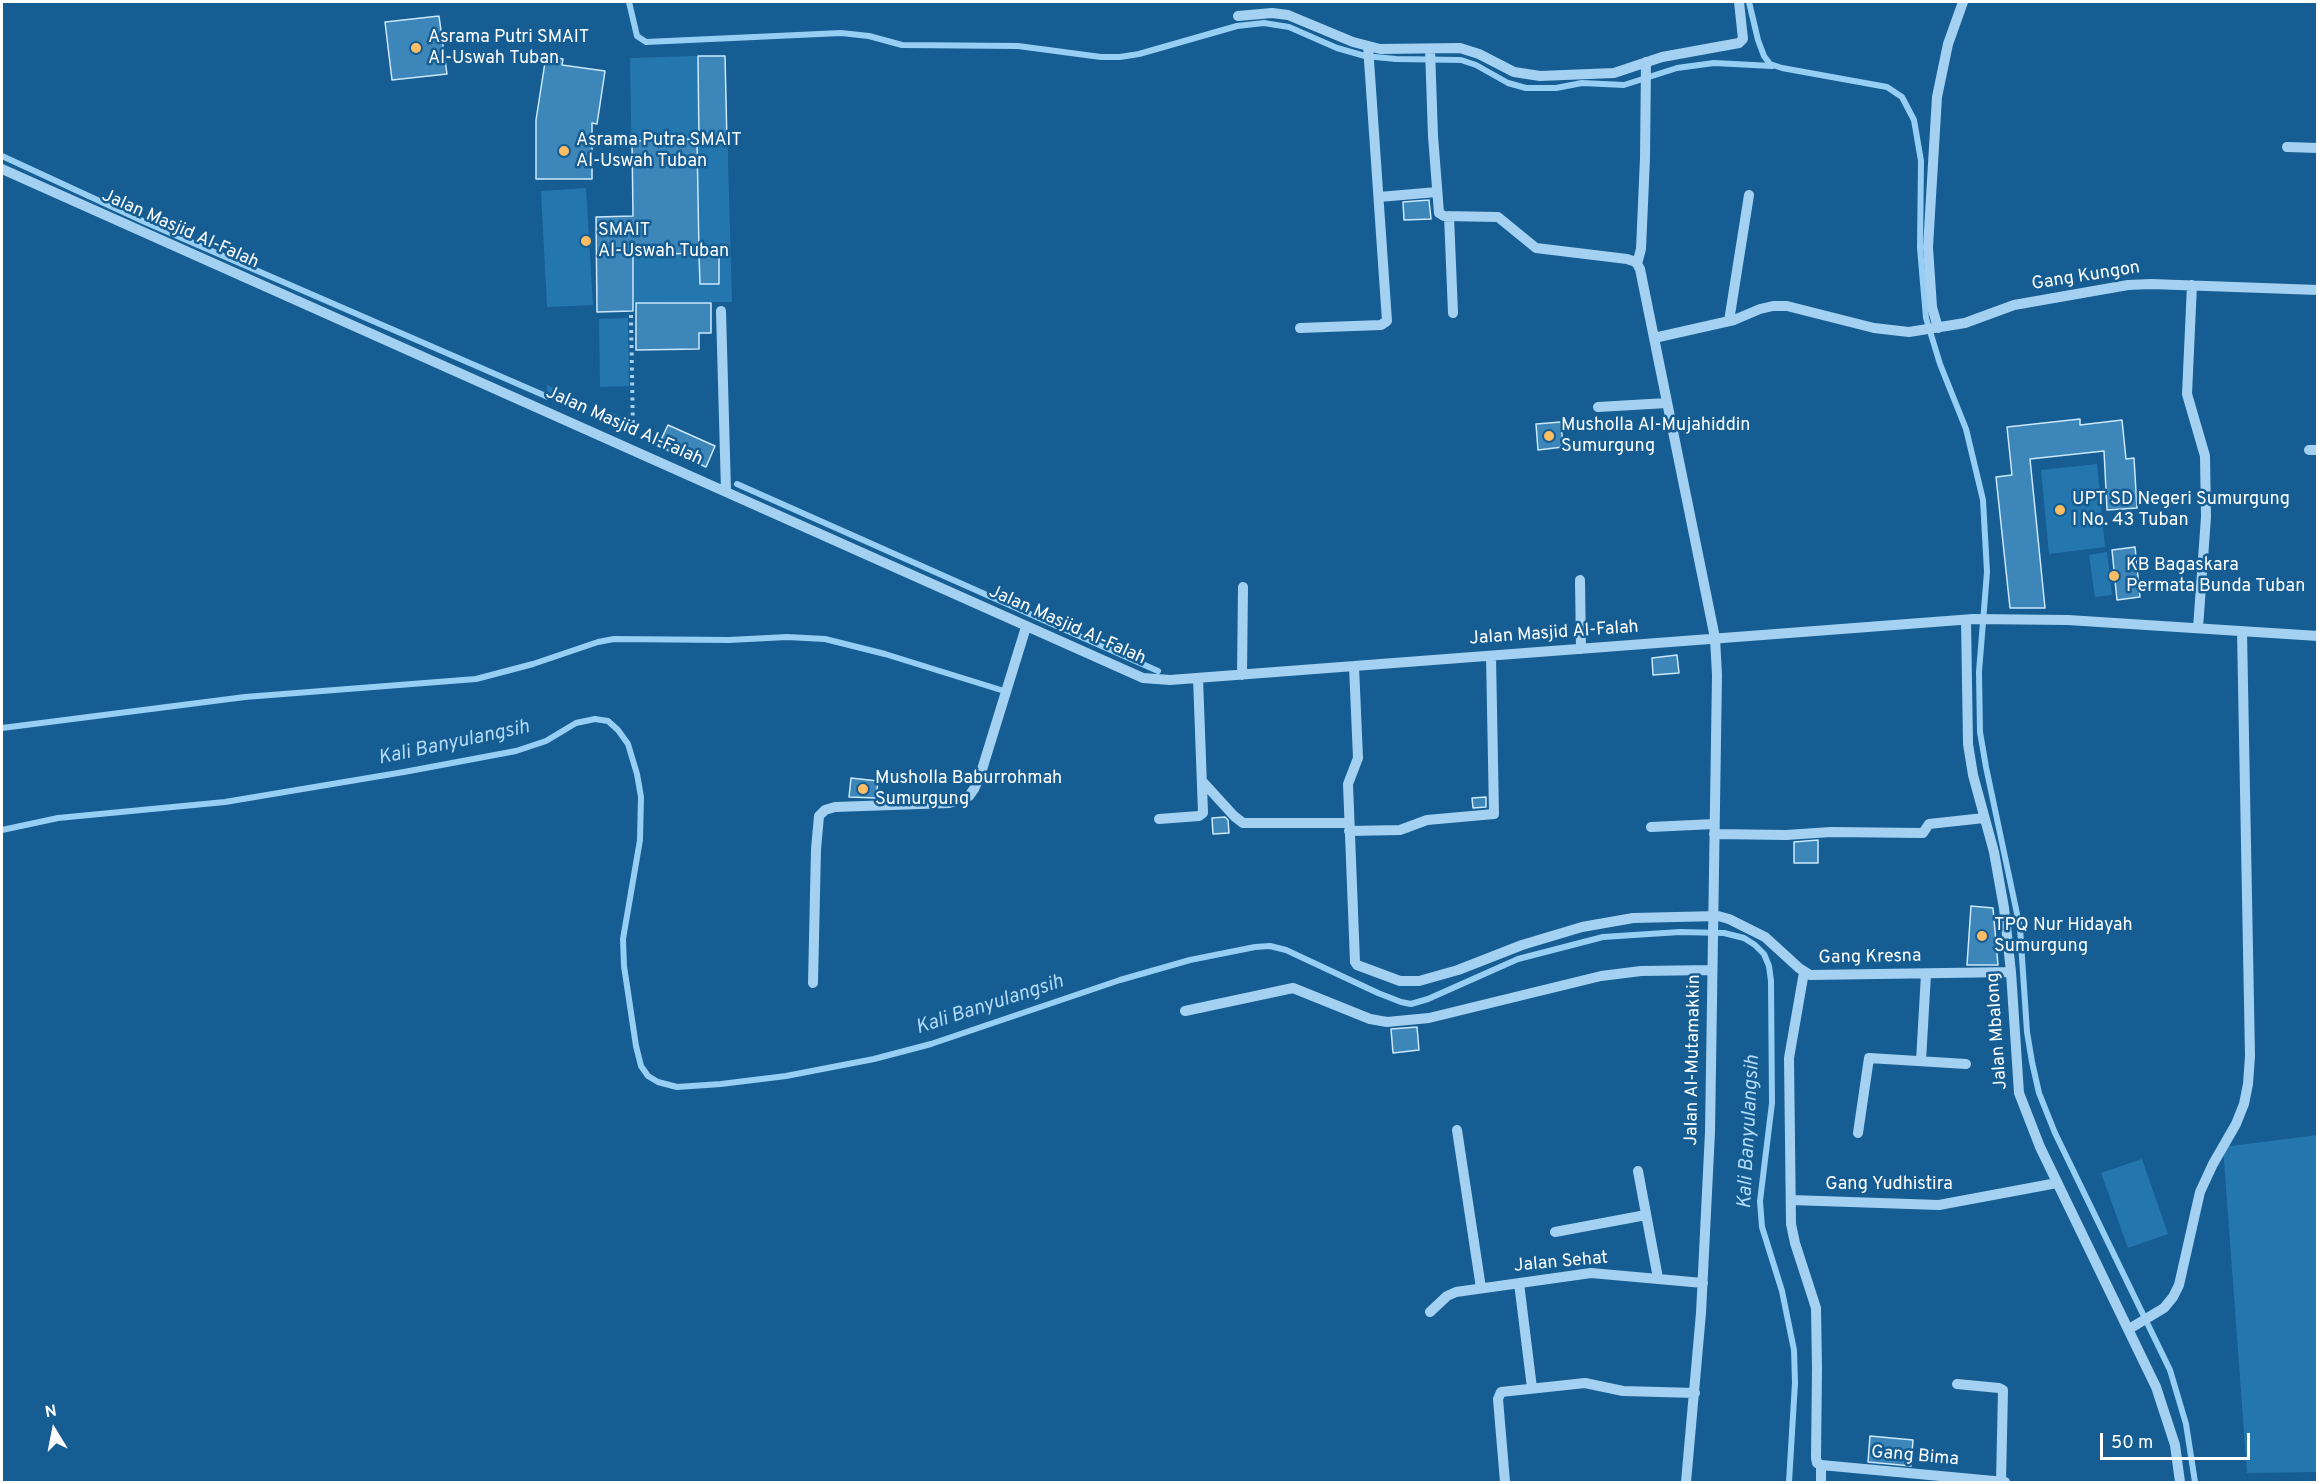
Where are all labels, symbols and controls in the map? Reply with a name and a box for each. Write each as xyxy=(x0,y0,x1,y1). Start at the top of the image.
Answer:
place label: Asrama Putri SMAIT Al-Uswah Tuban xyxy=(428,27,589,70)
marker: Asrama Putri SMAIT Al-Uswah Tuban xyxy=(409,41,423,55)
place label: Asrama Putra SMAIT Al-Uswah Tuban xyxy=(576,130,742,172)
marker: Asrama Putra SMAIT Al-Uswah Tuban xyxy=(557,144,571,158)
street label: Jalan Masjid Al-Falah xyxy=(98,186,262,274)
place label: SMAIT Al-Uswah Tuban xyxy=(598,220,729,262)
marker: SMAIT Al-Uswah Tuban xyxy=(579,234,593,248)
street label: Gang Kungon xyxy=(2030,258,2142,296)
street label: Jalan Masjid Al-Falah xyxy=(542,383,706,471)
place label: Musholla Al-Mujahiddin Sumurgung xyxy=(1561,415,1750,458)
marker: Musholla Al-Mujahiddin Sumurgung xyxy=(1542,429,1556,443)
place label: UPT SD Negeri Sumurgung I No. 43 Tuban xyxy=(2072,489,2290,532)
marker: UPT SD Negeri Sumurgung I No. 43 Tuban xyxy=(2053,503,2067,517)
place label: KB Bagaskara Permata Bunda Tuban xyxy=(2126,555,2305,598)
marker: KB Bagaskara Permata Bunda Tuban xyxy=(2107,569,2121,583)
street label: Jalan Masjid Al-Falah xyxy=(985,582,1149,670)
street label: Jalan Masjid Al-Falah xyxy=(1469,617,1639,651)
water label: Kali Banyulangsih xyxy=(376,716,532,772)
place label: Musholla Baburrohmah Sumurgung xyxy=(875,768,1062,810)
marker: Musholla Baburrohmah Sumurgung xyxy=(856,782,870,796)
place label: TPQ Nur Hidayah Sumurgung xyxy=(1994,915,2133,958)
marker: TPQ Nur Hidayah Sumurgung xyxy=(1975,929,1989,943)
street label: Gang Kresna xyxy=(1818,946,1922,970)
water label: Kali Banyulangsih xyxy=(913,971,1067,1041)
street label: Jalan Mbalong xyxy=(1983,972,2013,1090)
street label: Jalan Al-Mutamakkin xyxy=(1682,974,1706,1146)
water label: Kali Banyulangsih xyxy=(1734,1055,1766,1209)
street label: Gang Yudhistira xyxy=(1825,1174,1953,1196)
street label: Jalan Sehat xyxy=(1513,1248,1609,1278)
north arrow xyxy=(24,1400,84,1460)
text: N xyxy=(43,1401,58,1423)
scale bar xyxy=(2103,1421,2253,1459)
text: 50 m xyxy=(2111,1432,2153,1455)
street label: Gang Bima xyxy=(1870,1442,1960,1472)

